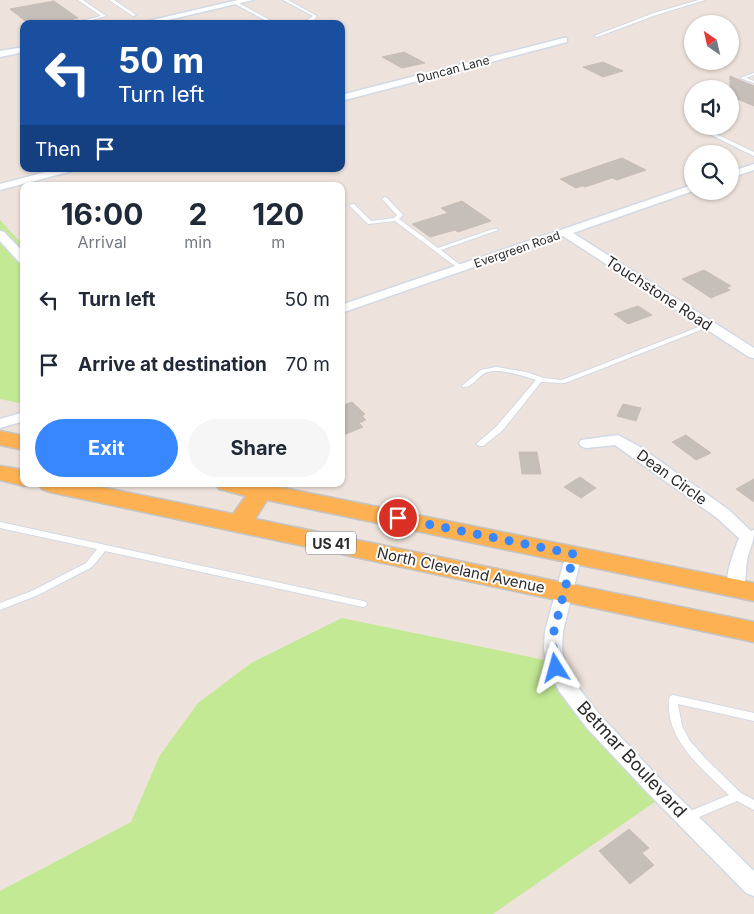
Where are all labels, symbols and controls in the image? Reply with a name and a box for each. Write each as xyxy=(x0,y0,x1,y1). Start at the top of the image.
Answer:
north arrow xyxy=(684,15,739,70)
map controls xyxy=(684,15,739,200)
text: 50 m xyxy=(118,39,204,81)
icon: left xyxy=(35,40,100,105)
street label: Duncan Lane xyxy=(415,52,491,86)
button: sound xyxy=(684,80,739,135)
text: Turn left xyxy=(118,81,204,107)
icon: arrive xyxy=(91,135,119,163)
text: Then xyxy=(35,138,81,161)
button: search xyxy=(684,145,739,200)
text: 16:00 xyxy=(61,196,144,232)
text: 2 xyxy=(188,196,207,232)
text: 120 xyxy=(252,196,304,232)
street label: Evergreen Road xyxy=(472,227,562,271)
text: Arrival xyxy=(78,232,127,252)
text: min xyxy=(184,232,212,252)
text: m xyxy=(271,232,285,252)
street label: Touchstone Road xyxy=(602,251,716,335)
icon: left xyxy=(35,286,63,314)
text: Turn left xyxy=(78,288,156,311)
text: 50 m xyxy=(284,288,330,311)
icon: arrive xyxy=(35,351,63,379)
text: Arrive at destination xyxy=(78,353,267,376)
text: 70 m xyxy=(286,353,330,376)
button: Exit xyxy=(35,419,178,477)
button: Share xyxy=(188,419,330,477)
street label: Dean Circle xyxy=(633,445,711,509)
pin xyxy=(377,497,419,539)
icon: arrive xyxy=(384,504,412,532)
road number: US 41 xyxy=(306,532,356,554)
street label: North Cleveland Avenue xyxy=(375,543,547,597)
position arrow xyxy=(529,641,581,693)
street label: Betmar Boulevard xyxy=(573,697,691,821)

